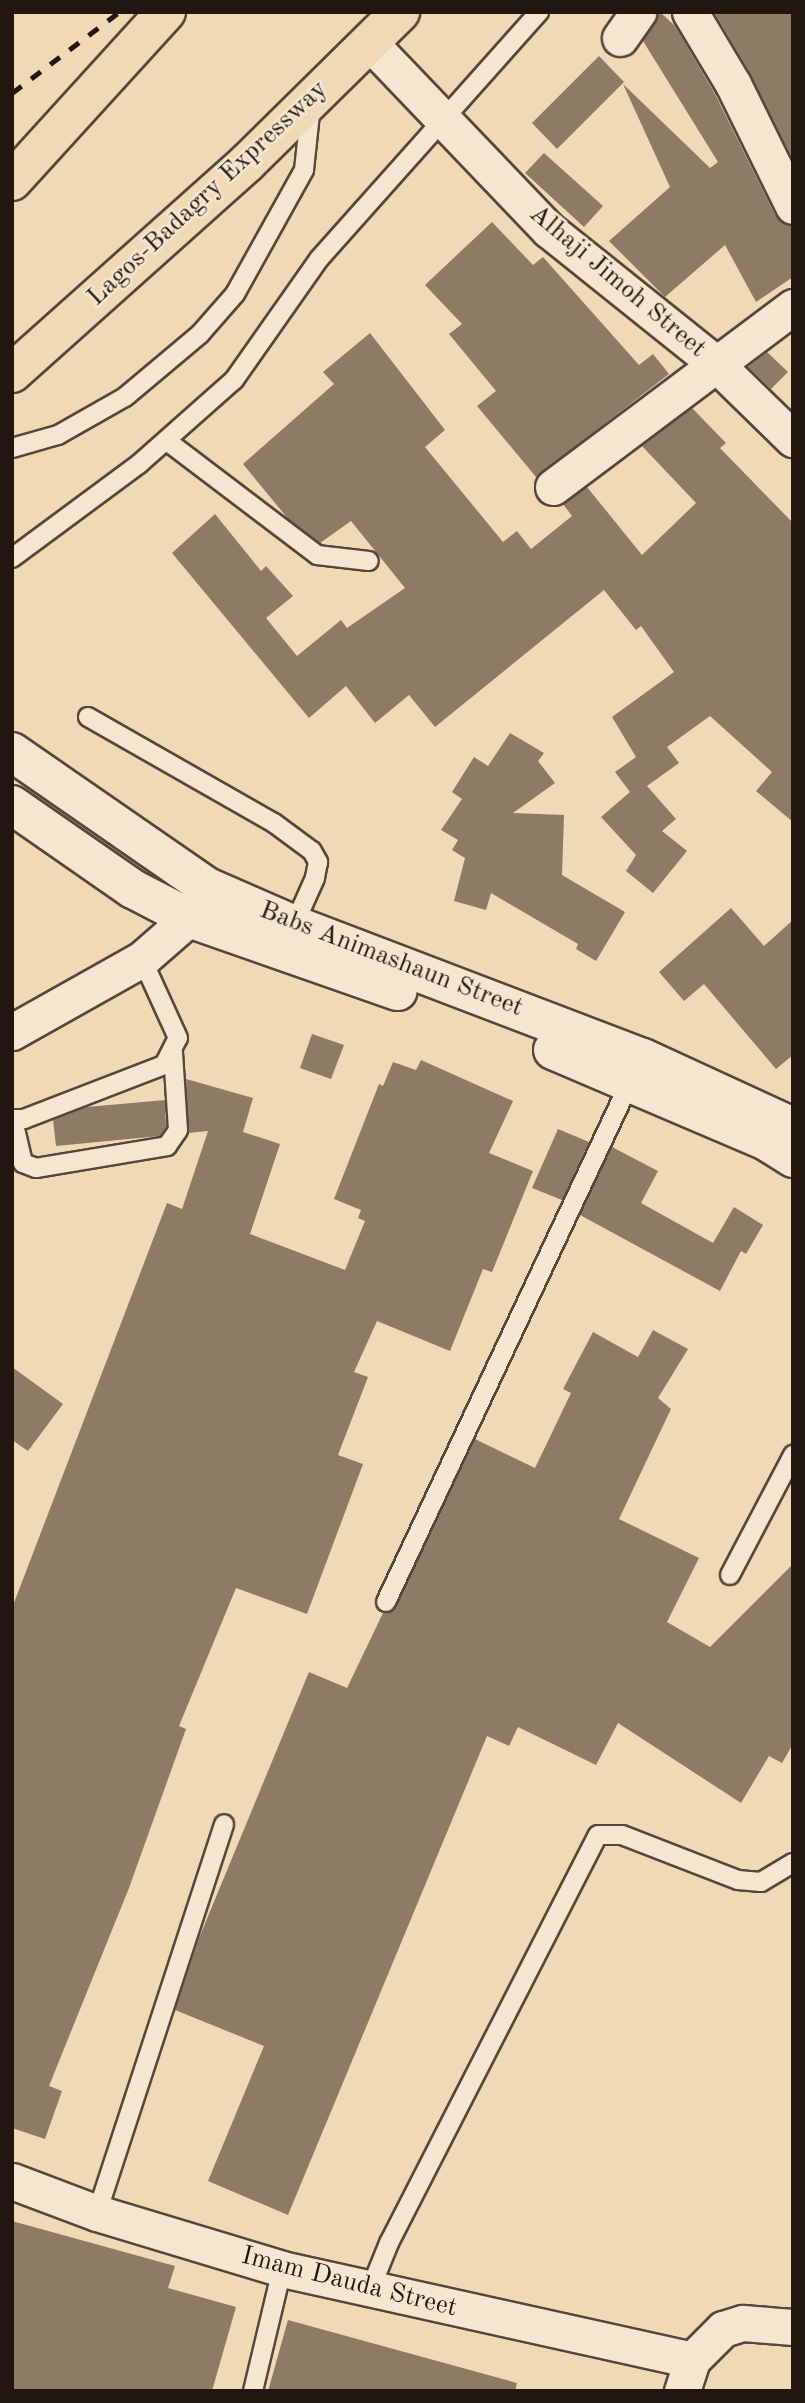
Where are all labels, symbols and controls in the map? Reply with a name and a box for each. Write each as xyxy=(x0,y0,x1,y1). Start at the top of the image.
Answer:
street label: Lagos-Badagry Expressway xyxy=(82,75,334,313)
street label: Alhaji Jimoh Street xyxy=(522,199,712,365)
street label: Babs Animashaun Street xyxy=(255,895,527,1025)
street label: Imam Dauda Street xyxy=(238,2241,460,2325)

